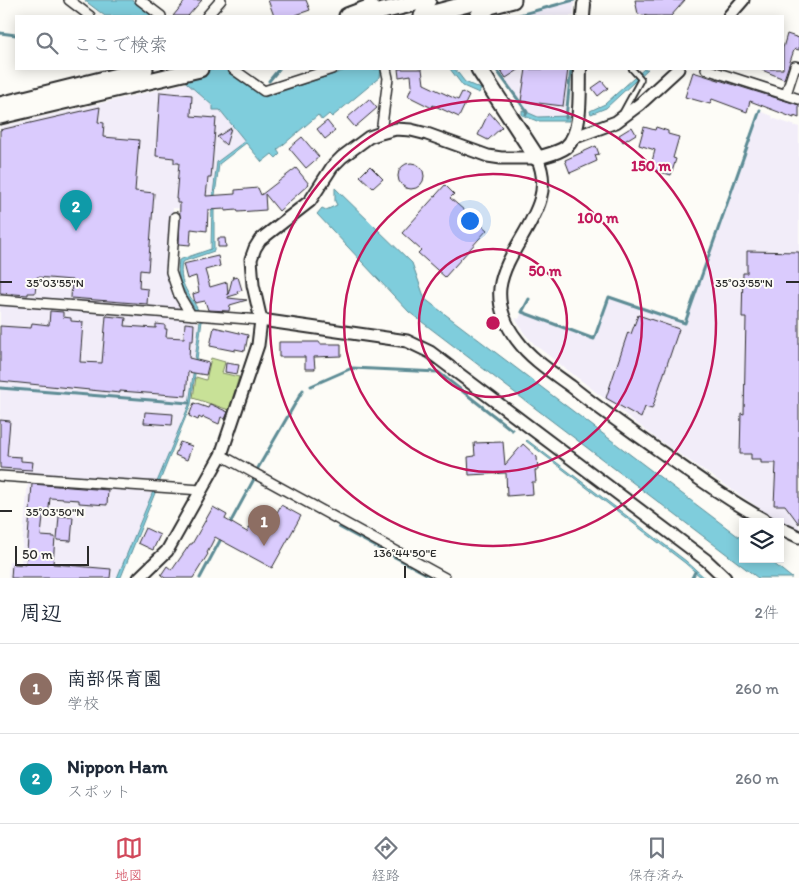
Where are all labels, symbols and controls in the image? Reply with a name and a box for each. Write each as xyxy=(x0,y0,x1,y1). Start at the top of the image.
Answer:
search box xyxy=(15,15,784,70)
icon: search xyxy=(33,29,61,57)
text: ここで検索 xyxy=(73,33,168,56)
text: 150 m xyxy=(631,157,671,175)
pin: 2 xyxy=(60,190,92,231)
your location xyxy=(457,208,483,234)
text: 100 m xyxy=(577,209,619,227)
text: 50 m xyxy=(528,262,562,280)
text: 35°03'55"N xyxy=(26,276,84,290)
text: 35°03'55"N xyxy=(715,276,773,290)
centre of rings xyxy=(484,314,502,332)
text: 35°03'50"N xyxy=(26,505,84,519)
pin: 1 xyxy=(248,505,280,546)
map controls xyxy=(739,518,784,563)
button: layers xyxy=(739,518,784,563)
scale bar xyxy=(15,543,89,566)
text: 50 m xyxy=(22,546,53,563)
text: 136°44'50"E xyxy=(373,546,437,560)
text: 周辺 xyxy=(20,600,62,625)
text: 2件 xyxy=(755,603,779,622)
text: 南部保育園 xyxy=(67,667,162,690)
text: 1 xyxy=(32,679,40,698)
text: 260 m xyxy=(735,679,779,698)
text: 学校 xyxy=(67,694,99,713)
text: Nippon Ham xyxy=(67,755,168,778)
text: 2 xyxy=(32,769,40,788)
text: 260 m xyxy=(735,769,779,788)
text: スポット xyxy=(67,782,131,801)
tab: 地図 xyxy=(115,834,143,884)
tab: 経路 xyxy=(372,834,400,884)
tab: 保存済み xyxy=(629,834,685,884)

